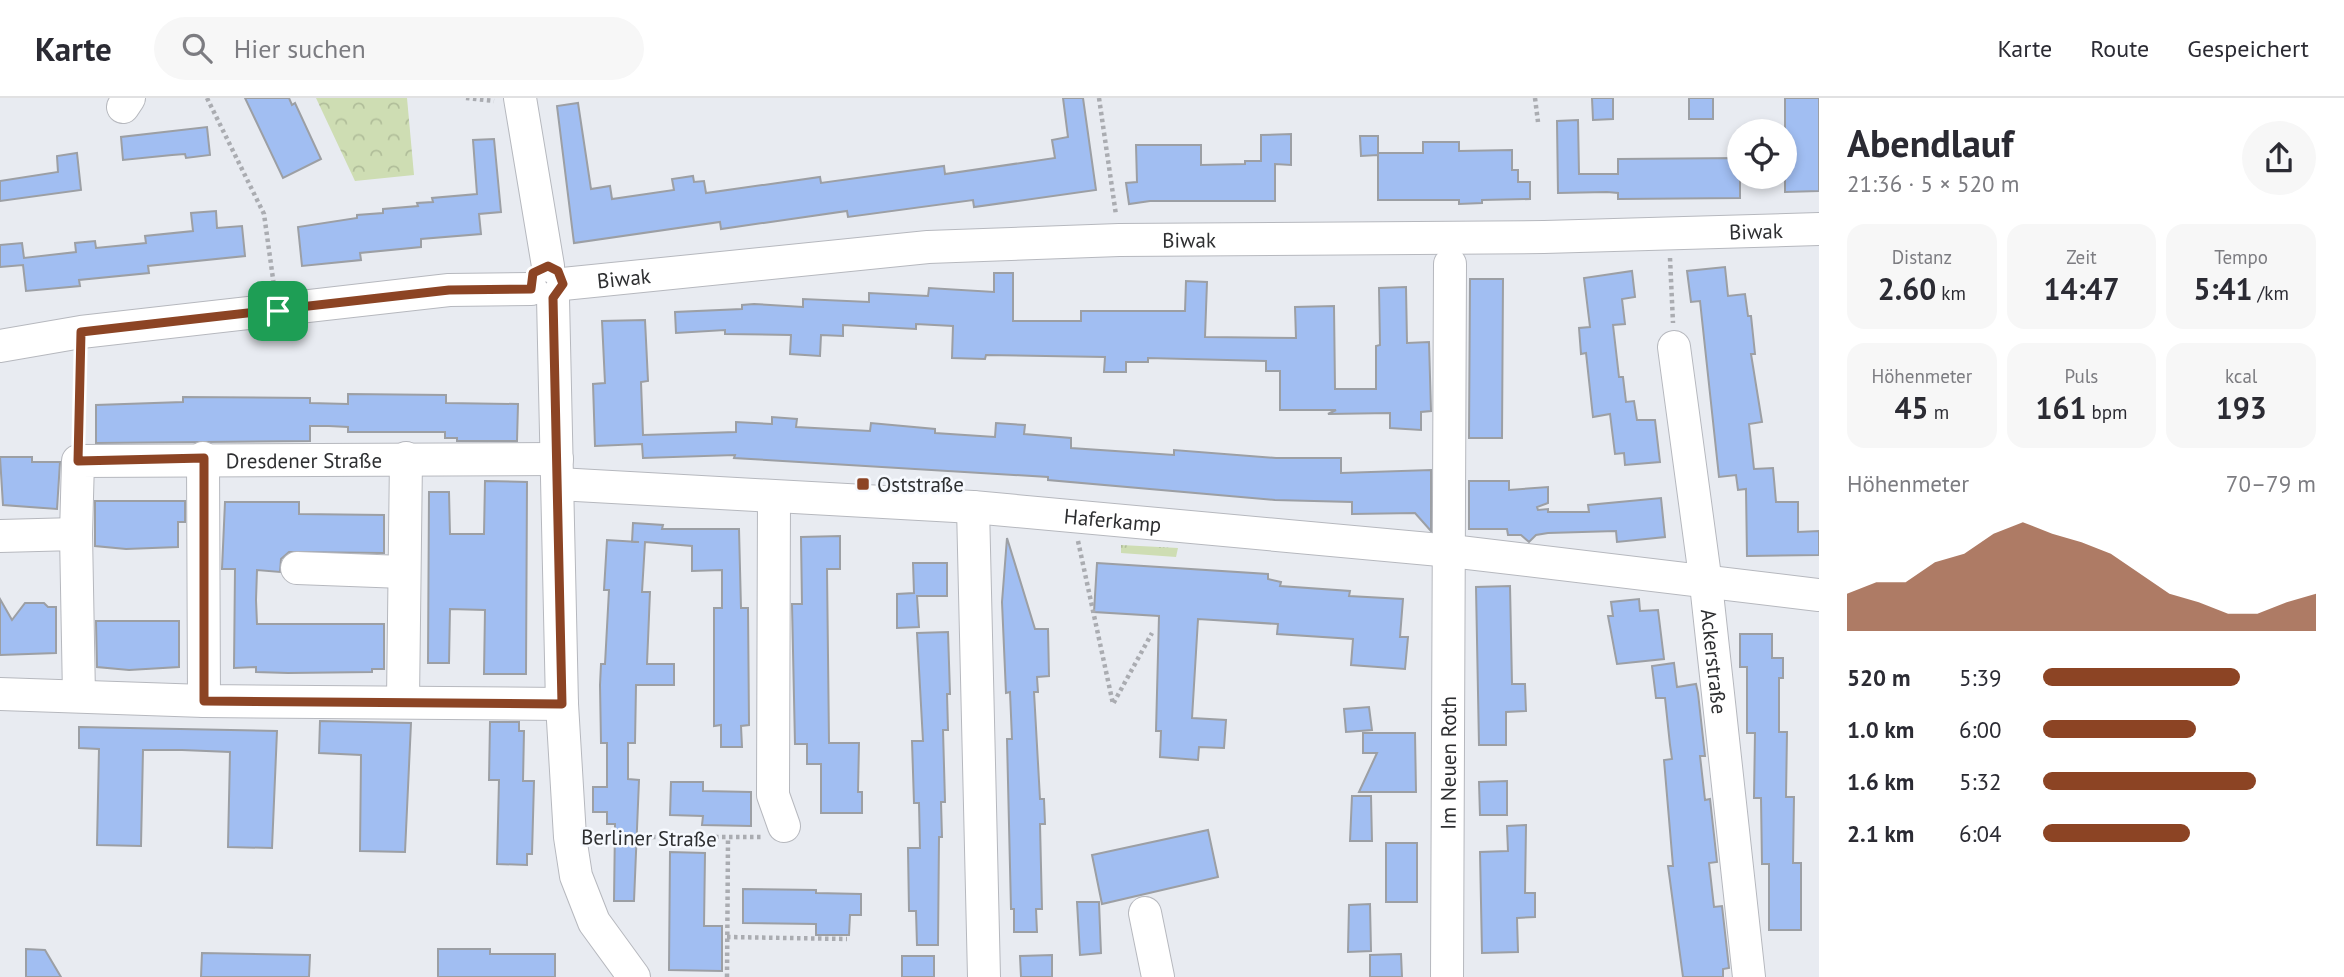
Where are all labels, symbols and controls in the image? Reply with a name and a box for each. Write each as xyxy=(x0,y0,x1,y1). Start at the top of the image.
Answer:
search box xyxy=(154,17,644,80)
text: Karte xyxy=(35,27,112,70)
icon: search xyxy=(178,29,216,67)
text: Hier suchen xyxy=(234,32,366,65)
text: Karte xyxy=(1997,33,2052,64)
text: Route xyxy=(2090,33,2149,64)
text: Gespeichert xyxy=(2187,33,2309,64)
text: Abendlauf xyxy=(1847,118,2014,167)
map controls xyxy=(1727,119,1797,189)
button: locate xyxy=(1727,119,1797,189)
button: share xyxy=(2242,121,2316,195)
text: 21:36 · 5 × 520 m xyxy=(1847,169,2019,198)
street label: Biwak xyxy=(1729,217,1783,245)
street label: Biwak xyxy=(1162,226,1216,253)
text: Distanz xyxy=(1892,245,1952,269)
text: Zeit xyxy=(2066,245,2097,269)
text: Tempo xyxy=(2214,245,2268,269)
street label: Biwak xyxy=(596,262,652,294)
text: 2.60 xyxy=(1878,269,1936,308)
text: 14:47 xyxy=(2043,269,2120,308)
text: 5:41 xyxy=(2193,269,2253,308)
pin xyxy=(248,281,308,341)
text: km xyxy=(1936,281,1966,305)
text: /km xyxy=(2253,281,2289,305)
icon: arrive xyxy=(259,292,297,330)
text: Höhenmeter xyxy=(1871,364,1972,388)
text: Puls xyxy=(2065,364,2098,388)
text: kcal xyxy=(2225,364,2257,388)
text: 45 xyxy=(1895,388,1929,427)
text: 161 xyxy=(2035,388,2086,427)
text: 193 xyxy=(2216,388,2267,427)
text: m xyxy=(1929,400,1949,424)
text: bpm xyxy=(2086,400,2128,424)
street label: Dresdener Straße xyxy=(226,446,382,474)
text: Höhenmeter xyxy=(1847,469,1969,498)
text: 70–79 m xyxy=(2226,469,2316,498)
place label: Oststraße xyxy=(877,471,964,498)
marker: Oststraße xyxy=(855,476,871,492)
street label: Haferkamp xyxy=(1063,502,1163,538)
street label: Ackerstraße xyxy=(1695,607,1734,715)
text: 520 m xyxy=(1847,663,1910,692)
text: 5:39 xyxy=(1959,663,2002,692)
street label: Im Neuen Roth xyxy=(1434,696,1462,830)
text: 1.0 km xyxy=(1847,715,1914,744)
text: 6:00 xyxy=(1959,715,2002,744)
text: 1.6 km xyxy=(1847,767,1914,796)
text: 5:32 xyxy=(1959,767,2002,796)
text: 2.1 km xyxy=(1847,819,1914,848)
text: 6:04 xyxy=(1959,819,2002,848)
street label: Berliner Straße xyxy=(581,823,717,853)

